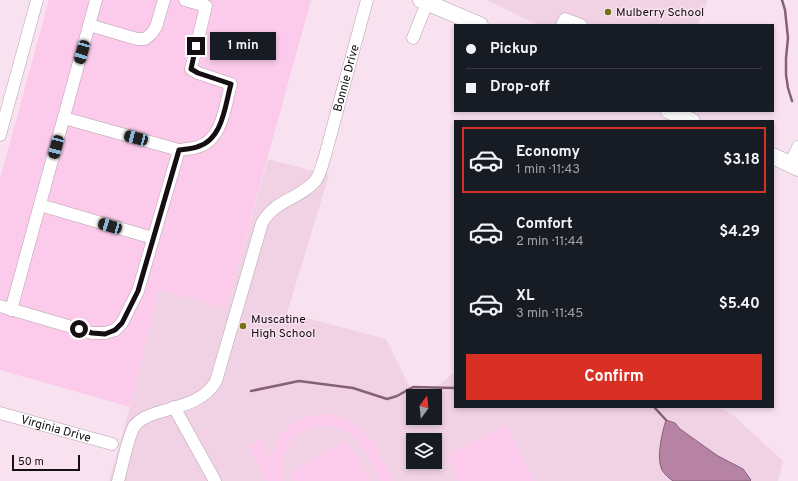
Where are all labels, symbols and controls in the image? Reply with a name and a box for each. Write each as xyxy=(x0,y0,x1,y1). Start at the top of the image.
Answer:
place label: Mulberry School xyxy=(616,5,704,21)
marker: Mulberry School xyxy=(603,7,613,17)
callout: 1 min xyxy=(210,32,276,60)
route end xyxy=(187,37,205,55)
text: 1 min xyxy=(227,38,259,54)
car xyxy=(73,39,91,65)
text: Pickup xyxy=(490,40,538,59)
street label: Bonnie Drive xyxy=(330,43,364,114)
text: Drop-off xyxy=(490,78,550,97)
car xyxy=(123,129,149,147)
car xyxy=(47,134,65,160)
icon: car xyxy=(468,142,504,178)
text: Economy xyxy=(516,143,580,162)
text: $3.18 xyxy=(723,151,760,170)
text: 1 min · 11:43 xyxy=(516,162,580,178)
icon: car xyxy=(468,214,504,250)
text: Comfort xyxy=(516,215,573,234)
car xyxy=(97,217,123,235)
text: $4.29 xyxy=(719,223,760,242)
text: 2 min · 11:44 xyxy=(516,234,584,250)
icon: car xyxy=(468,286,504,322)
text: XL xyxy=(516,287,534,306)
text: $5.40 xyxy=(719,295,760,314)
text: 3 min · 11:45 xyxy=(516,306,583,322)
place label: Muscatine High School xyxy=(251,312,315,342)
route start xyxy=(70,320,88,338)
marker: Muscatine High School xyxy=(238,321,248,331)
button: Confirm xyxy=(466,354,762,400)
north arrow xyxy=(406,389,442,425)
map controls xyxy=(406,389,442,469)
street label: Virginia Drive xyxy=(19,412,93,447)
button: layers xyxy=(406,433,442,469)
scale bar xyxy=(12,453,80,472)
text: 50 m xyxy=(18,455,44,469)

